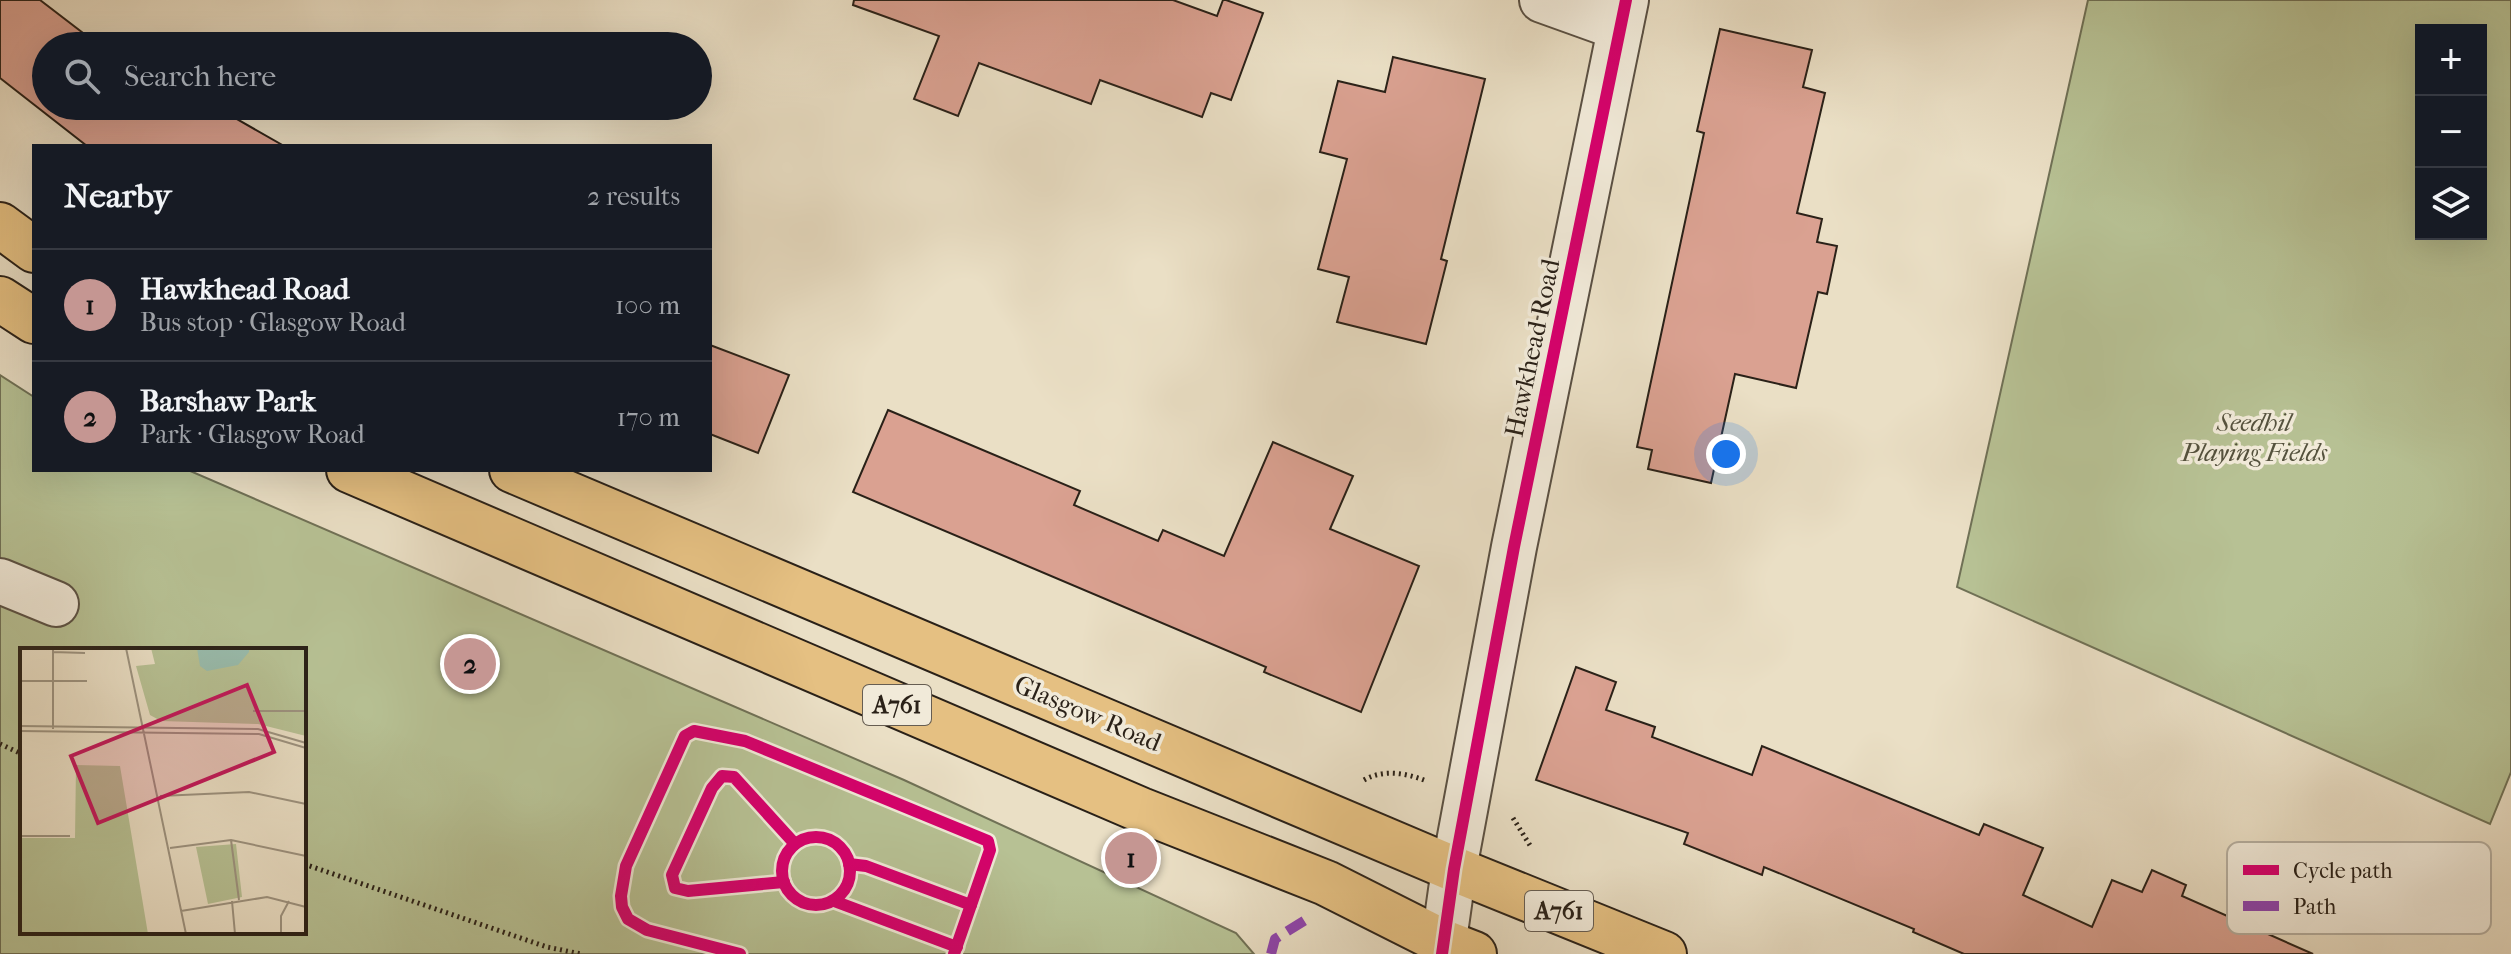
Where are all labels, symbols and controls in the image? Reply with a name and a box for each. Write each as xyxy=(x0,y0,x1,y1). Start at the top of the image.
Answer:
map controls xyxy=(2415,24,2487,240)
button: + xyxy=(2415,24,2487,96)
search box xyxy=(32,32,712,120)
icon: search xyxy=(60,54,104,98)
text: Search here xyxy=(124,59,276,94)
button: − xyxy=(2415,96,2487,168)
button: layers xyxy=(2415,168,2487,240)
text: Nearby xyxy=(64,176,171,216)
text: 2 results xyxy=(587,181,680,212)
street label: Hawkhead Road xyxy=(1498,255,1567,440)
text: Hawkhead Road xyxy=(140,272,349,307)
text: 1 xyxy=(85,290,95,321)
text: 100 m xyxy=(615,290,680,321)
text: Bus stop · Glasgow Road xyxy=(140,307,406,338)
text: Barshaw Park xyxy=(140,384,316,419)
text: 2 xyxy=(83,402,97,433)
text: 170 m xyxy=(617,402,680,433)
park label: Seedhil Playing Fields xyxy=(2180,407,2328,468)
text: Park · Glasgow Road xyxy=(140,419,365,450)
your location xyxy=(1706,434,1746,474)
pin: 2 xyxy=(444,634,496,694)
inset map xyxy=(20,648,306,934)
street label: Glasgow Road xyxy=(1010,669,1167,759)
road number: A761 xyxy=(863,685,931,725)
pin: 1 xyxy=(1105,828,1157,888)
legend xyxy=(2227,842,2491,934)
text: Cycle path xyxy=(2293,858,2393,884)
road number: A761 xyxy=(1525,891,1593,931)
text: Path xyxy=(2293,894,2337,920)

